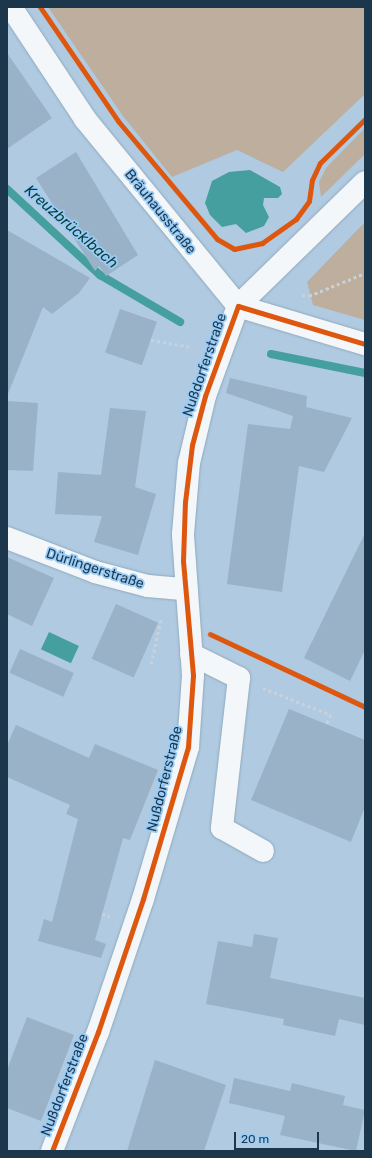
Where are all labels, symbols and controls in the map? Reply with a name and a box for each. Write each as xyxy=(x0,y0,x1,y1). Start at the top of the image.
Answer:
street label: Bräuhausstraße xyxy=(121,166,199,258)
water label: Kreuzbrücklbach xyxy=(21,182,121,272)
street label: Nußdorferstraße xyxy=(179,311,231,419)
street label: Dürlingerstraße xyxy=(44,545,146,593)
street label: Nußdorferstraße xyxy=(144,725,186,833)
street label: Nußdorferstraße xyxy=(38,1032,92,1138)
scale bar xyxy=(236,1124,321,1150)
text: 20 m xyxy=(241,1132,269,1146)

